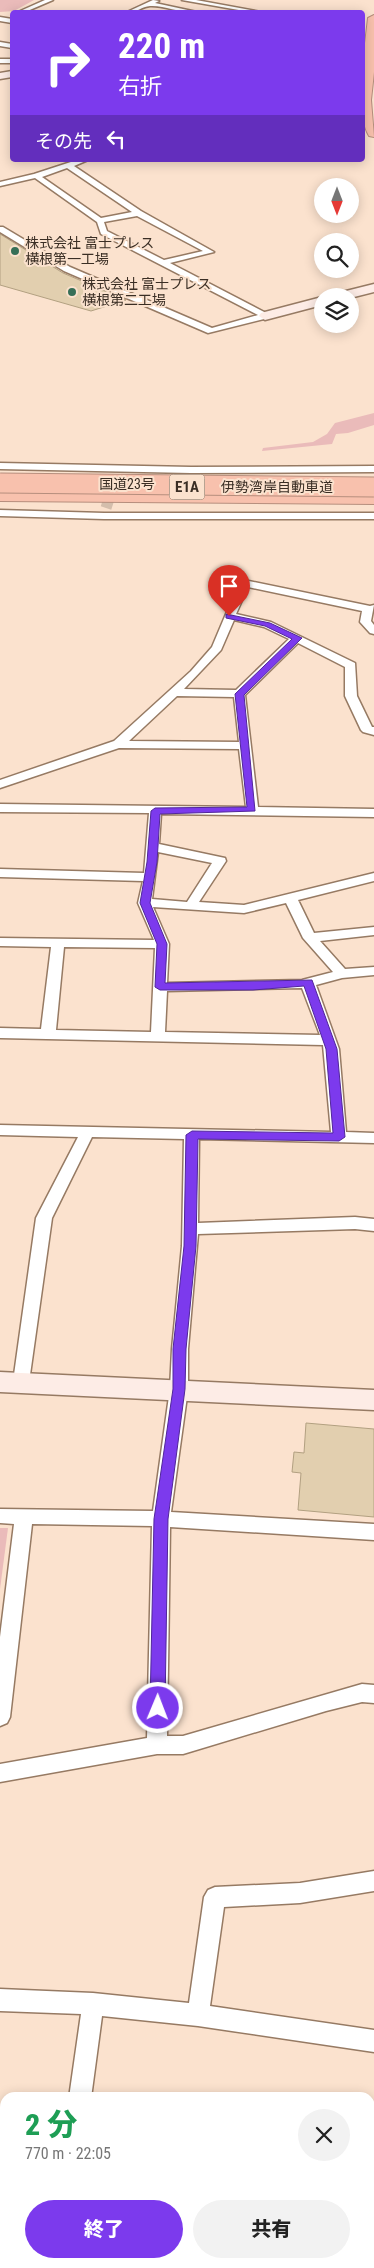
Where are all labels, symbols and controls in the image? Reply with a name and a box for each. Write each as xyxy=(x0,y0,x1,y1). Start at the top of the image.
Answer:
text: 220 m xyxy=(118,26,205,67)
icon: right xyxy=(35,30,100,95)
text: 右折 xyxy=(118,74,162,99)
icon: left xyxy=(102,125,130,153)
text: その先 xyxy=(35,130,92,153)
north arrow xyxy=(314,178,359,222)
map controls xyxy=(314,178,359,333)
button: search xyxy=(314,233,359,278)
place label: 株式会社 富士プレス 横根第一工場 xyxy=(25,235,154,267)
marker: 株式会社 富士プレス 横根第一工場 xyxy=(9,245,21,257)
place label: 株式会社 富士プレス 横根第二工場 xyxy=(82,276,211,308)
marker: 株式会社 富士プレス 横根第二工場 xyxy=(66,286,78,298)
button: layers xyxy=(314,288,359,333)
road number: E1A xyxy=(170,474,204,500)
street label: 国道23号 xyxy=(99,476,155,492)
street label: 伊勢湾岸自動車道 xyxy=(221,479,333,495)
pin xyxy=(208,565,250,616)
icon: arrive xyxy=(215,572,243,600)
position arrow xyxy=(131,1681,183,1733)
text: 2 分 xyxy=(25,2107,77,2142)
button: close xyxy=(298,2109,350,2161)
text: 770 m · 22:05 xyxy=(25,2144,111,2163)
button: 終了 xyxy=(25,2200,183,2258)
button: 共有 xyxy=(193,2200,350,2258)

